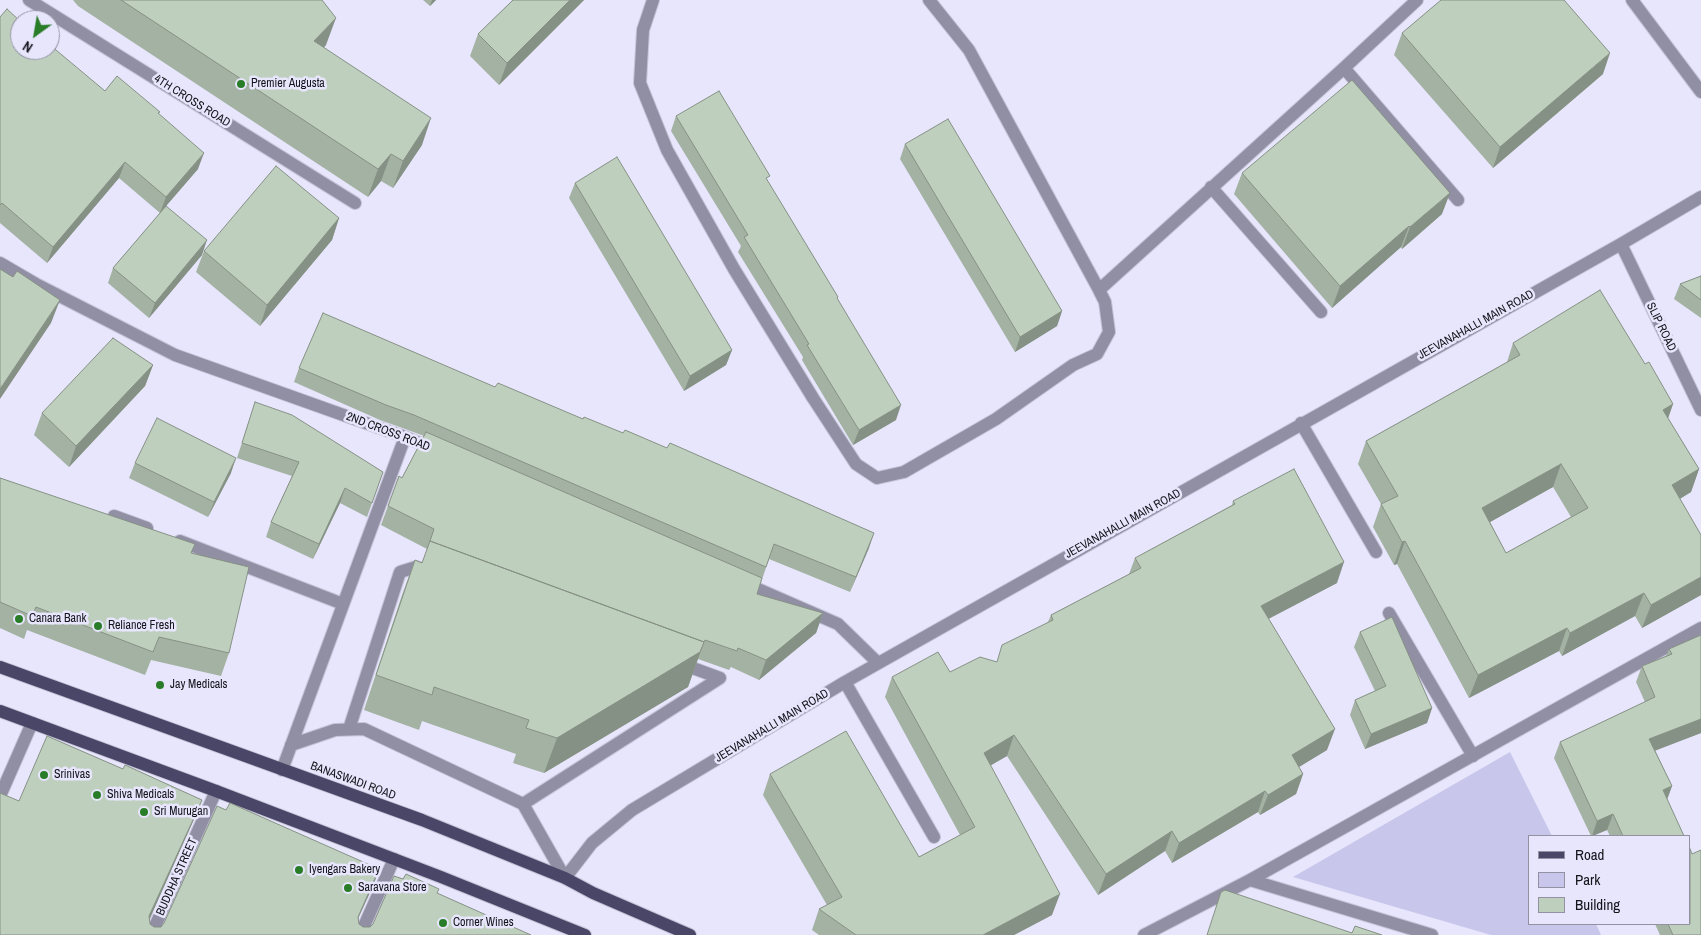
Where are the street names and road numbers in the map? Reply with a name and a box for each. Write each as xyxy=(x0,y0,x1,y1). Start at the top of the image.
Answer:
street label: 4TH CROSS ROAD xyxy=(151,72,233,130)
street label: JEEVANAHALLI MAIN ROAD xyxy=(1416,287,1536,363)
street label: SLIP ROAD xyxy=(1643,300,1679,354)
street label: 2ND CROSS ROAD xyxy=(344,409,432,455)
street label: JEEVANAHALLI MAIN ROAD xyxy=(1063,486,1183,562)
street label: JEEVANAHALLI MAIN ROAD xyxy=(713,686,831,766)
street label: BANASWADI ROAD xyxy=(308,759,398,803)
street label: BUDDHA STREET xyxy=(154,836,200,918)

